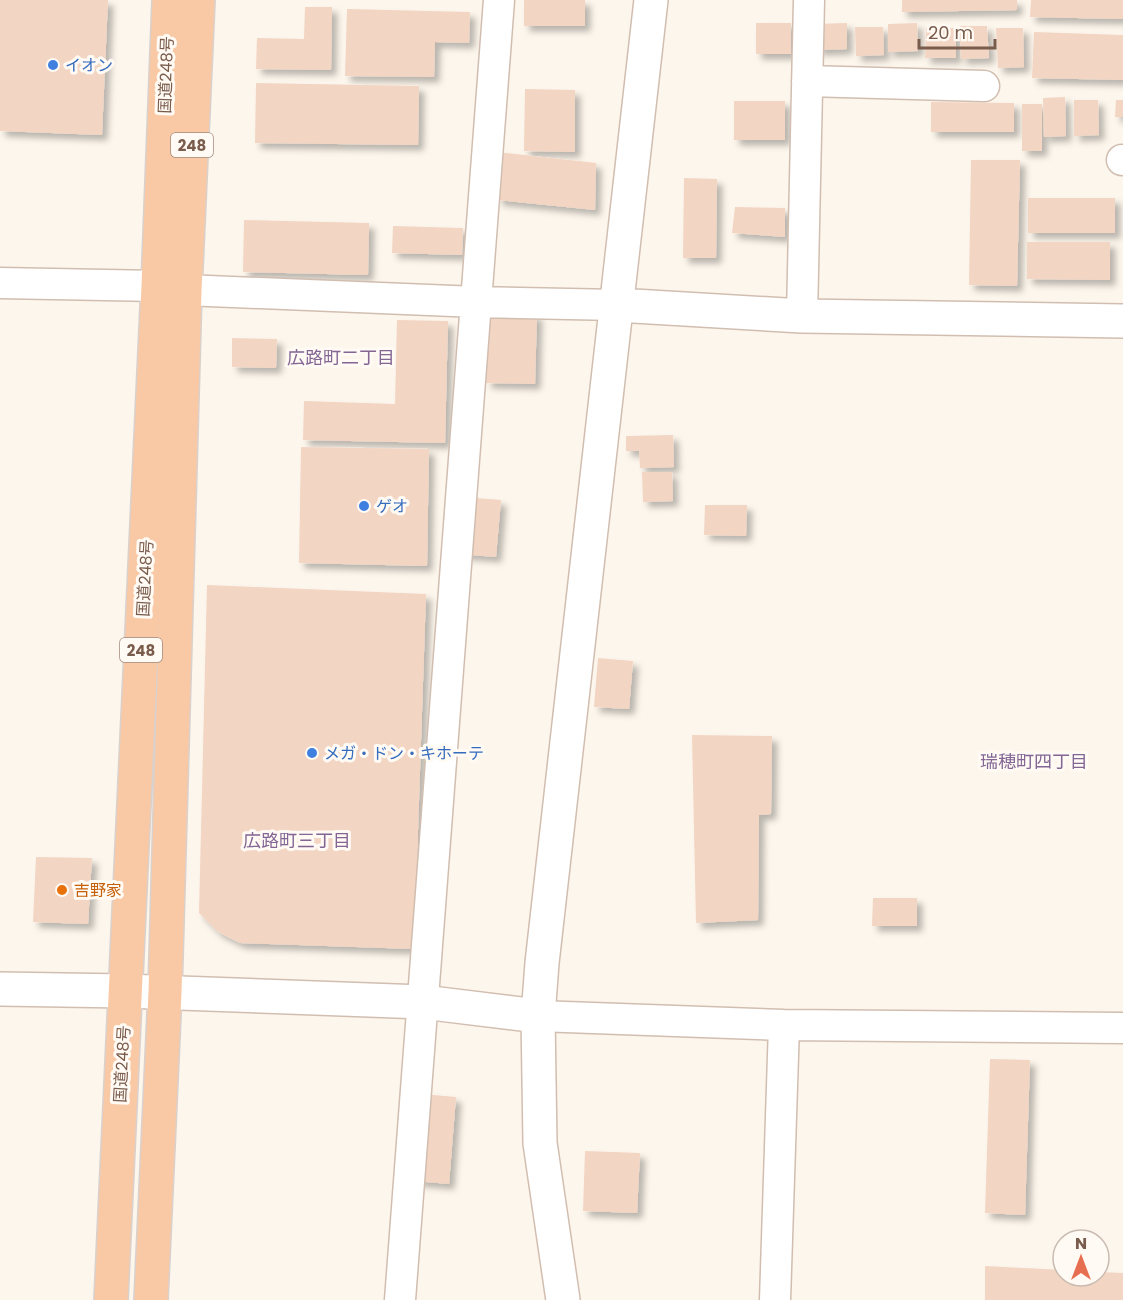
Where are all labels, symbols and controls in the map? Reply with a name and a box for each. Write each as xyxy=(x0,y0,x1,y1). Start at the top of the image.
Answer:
scale bar xyxy=(919,12,996,50)
text: 20 m xyxy=(928,20,973,45)
street label: 国道248号 xyxy=(153,36,179,114)
place label: イオン xyxy=(65,54,113,77)
marker: イオン xyxy=(46,58,60,72)
road number: 248 xyxy=(171,133,213,157)
district label: 広路町二丁目 xyxy=(287,345,395,370)
place label: ゲオ xyxy=(376,495,408,518)
marker: ゲオ xyxy=(357,499,371,513)
street label: 国道248号 xyxy=(131,539,159,617)
road number: 248 xyxy=(120,638,162,662)
place label: メガ・ドン・キホーテ xyxy=(324,742,484,765)
marker: メガ・ドン・キホーテ xyxy=(305,746,319,760)
district label: 瑞穂町四丁目 xyxy=(980,749,1088,774)
district label: 広路町三丁目 xyxy=(243,828,351,853)
place label: 吉野家 xyxy=(74,879,122,902)
marker: 吉野家 xyxy=(55,883,69,897)
street label: 国道248号 xyxy=(108,1025,136,1103)
north arrow xyxy=(1051,1228,1111,1288)
text: N xyxy=(1075,1232,1087,1255)

